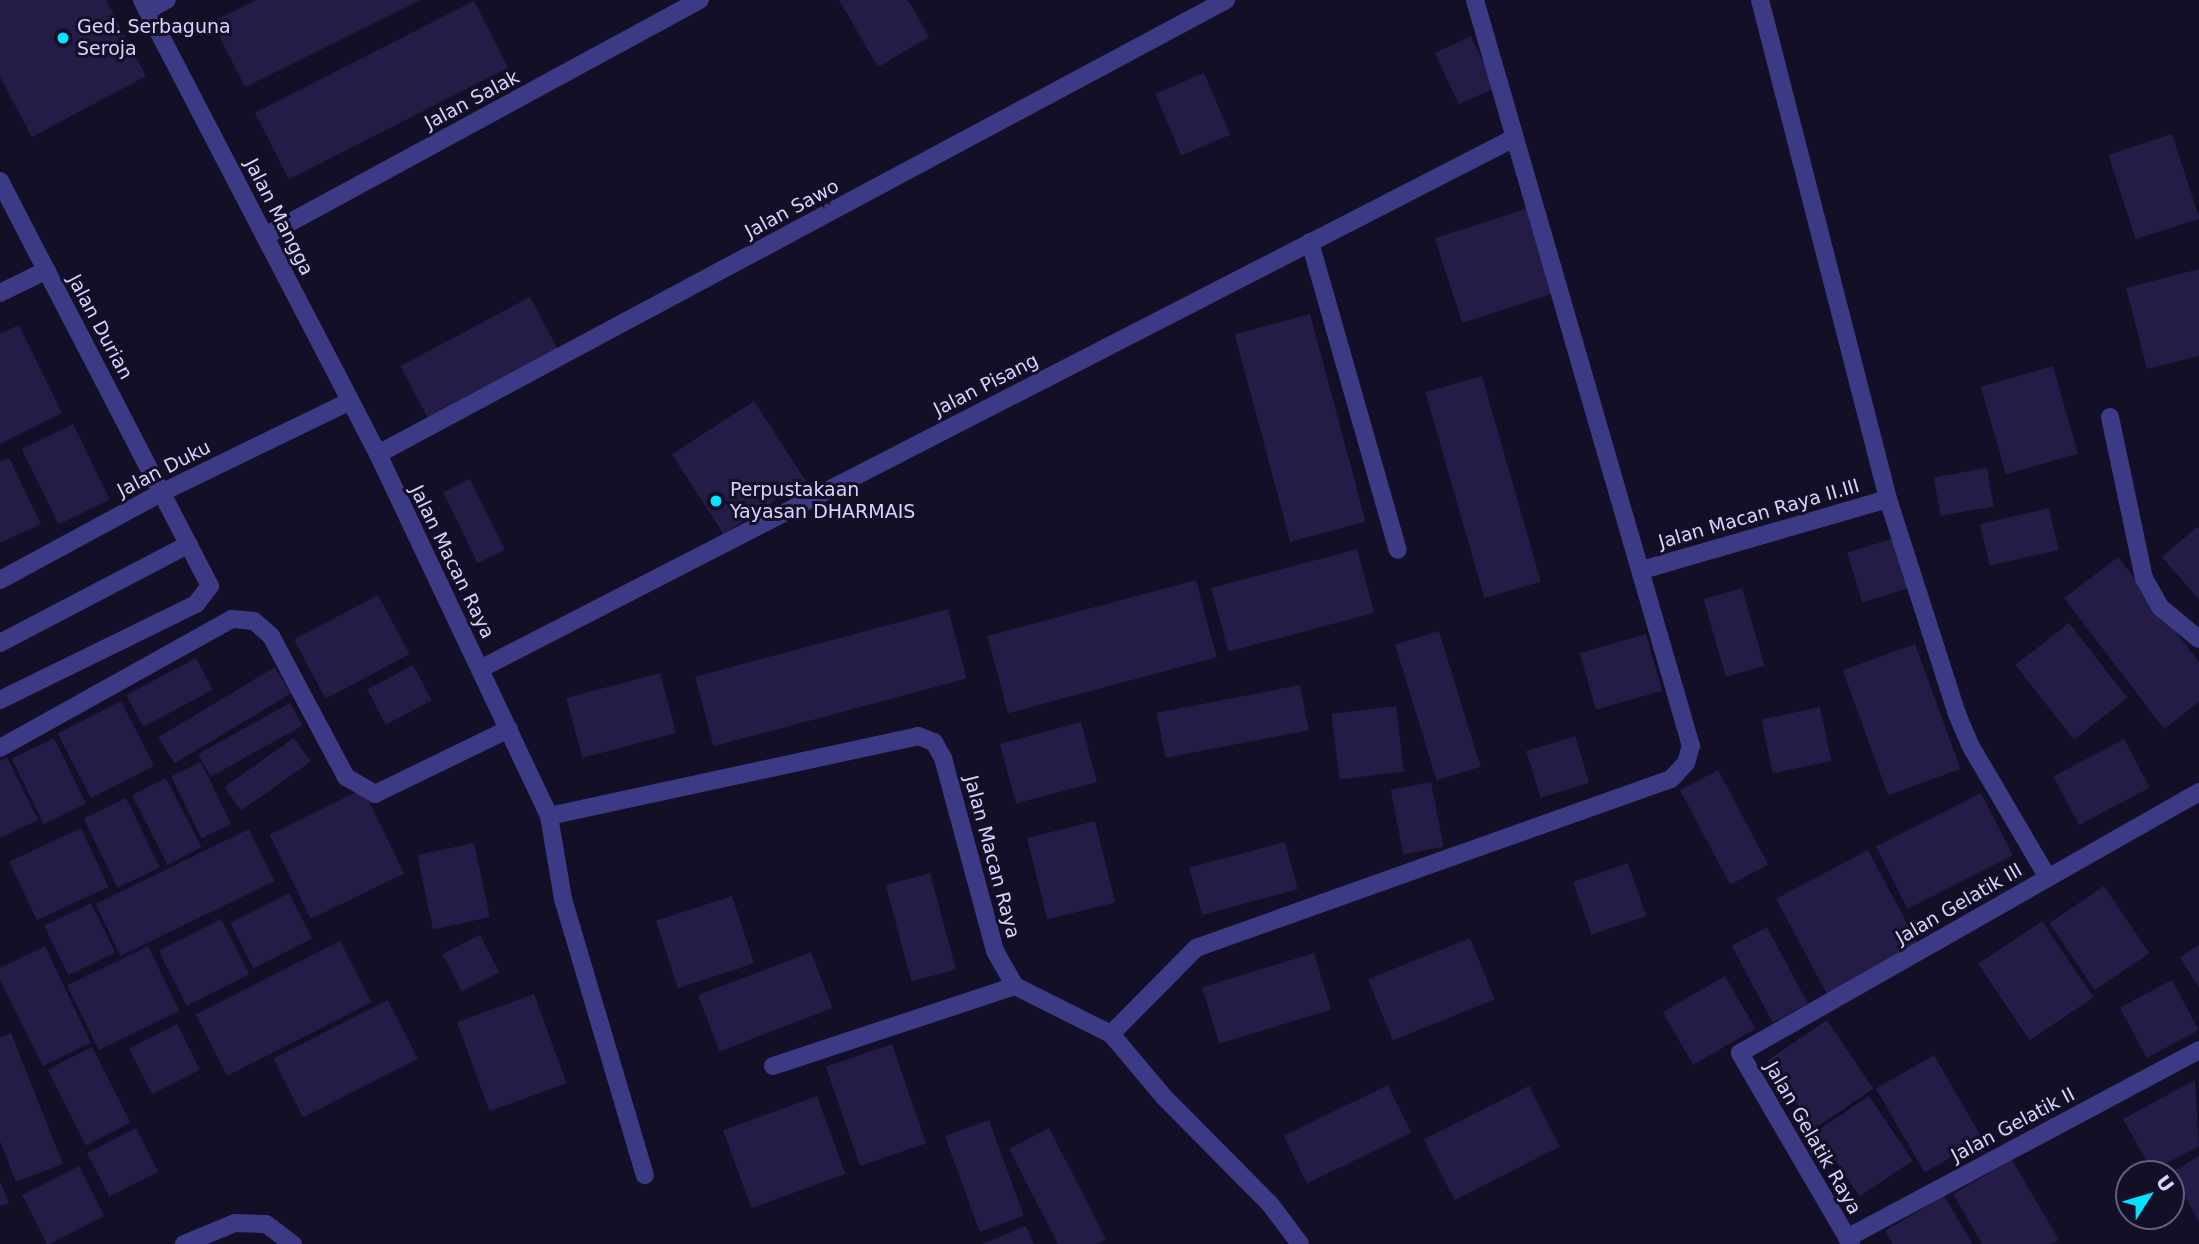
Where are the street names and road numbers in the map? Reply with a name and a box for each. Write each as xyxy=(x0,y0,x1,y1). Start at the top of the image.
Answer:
street label: Jalan Salak xyxy=(421,66,523,134)
street label: Jalan Mangga xyxy=(240,155,318,279)
street label: Jalan Sawo xyxy=(741,175,843,243)
street label: Jalan Durian xyxy=(63,271,137,383)
street label: Jalan Pisang xyxy=(930,349,1042,421)
street label: Jalan Duku xyxy=(114,436,214,502)
street label: Jalan Macan Raya II.III xyxy=(1656,474,1862,554)
street label: Jalan Macan Raya xyxy=(405,482,499,642)
street label: Jalan Macan Raya xyxy=(959,773,1025,941)
street label: Jalan Gelatik III xyxy=(1892,859,2026,949)
street label: Jalan Gelatik Raya xyxy=(1760,1058,1866,1218)
street label: Jalan Gelatik II xyxy=(1947,1083,2079,1167)

